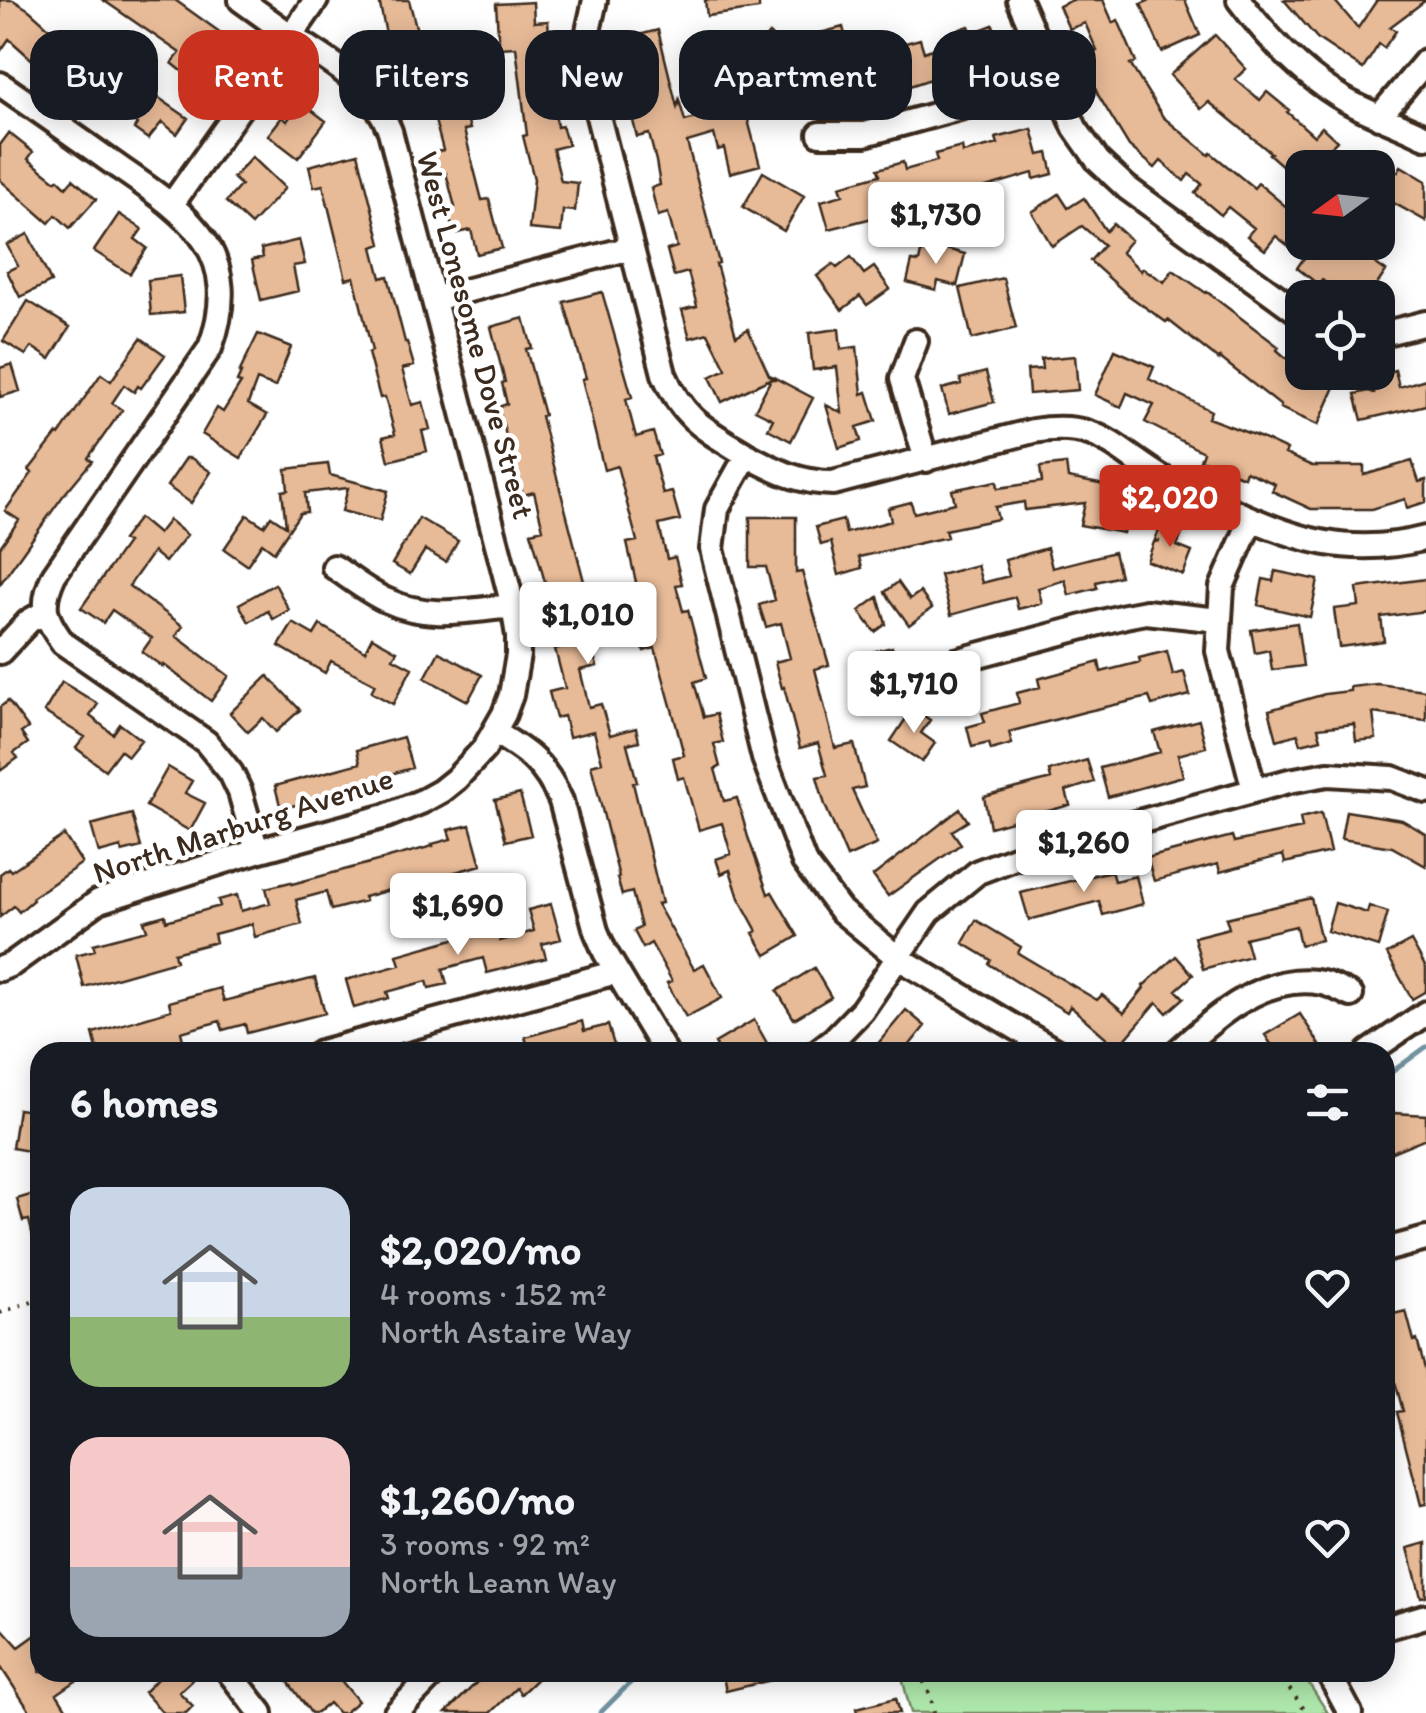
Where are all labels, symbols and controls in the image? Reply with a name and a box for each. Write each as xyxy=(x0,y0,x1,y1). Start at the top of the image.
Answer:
chip: Buy xyxy=(30,30,158,120)
chip: Rent xyxy=(178,30,319,120)
chip: Filters xyxy=(339,30,505,120)
chip: New xyxy=(525,30,659,120)
chip: Apartment xyxy=(679,30,912,120)
chip: House xyxy=(932,30,1096,120)
street label: West Lonesome Dove Street xyxy=(409,147,543,523)
north arrow xyxy=(1285,150,1395,260)
map controls xyxy=(1285,150,1395,390)
pin: $1,730 xyxy=(855,182,1017,267)
text: $1,730 xyxy=(890,195,982,233)
button: locate xyxy=(1285,280,1395,390)
pin: $2,020 xyxy=(1089,465,1251,550)
text: $2,020 xyxy=(1122,478,1218,516)
pin: $1,010 xyxy=(507,582,669,667)
text: $1,010 xyxy=(542,595,634,633)
pin: $1,710 xyxy=(833,651,995,736)
text: $1,710 xyxy=(869,664,959,702)
street label: North Marburg Avenue xyxy=(88,758,398,892)
pin: $1,260 xyxy=(1003,810,1165,895)
text: $1,260 xyxy=(1038,823,1130,861)
pin: $1,690 xyxy=(377,873,539,958)
text: $1,690 xyxy=(412,886,504,924)
icon: filters xyxy=(1300,1075,1355,1130)
text: 6 homes xyxy=(70,1077,218,1128)
text: $2,020/mo xyxy=(380,1224,581,1275)
icon: home xyxy=(150,1227,270,1347)
icon: heart xyxy=(1300,1260,1355,1315)
text: 4 rooms · 152 m² xyxy=(380,1275,607,1313)
text: North Astaire Way xyxy=(380,1313,631,1351)
text: $1,260/mo xyxy=(380,1474,575,1525)
icon: home xyxy=(150,1477,270,1597)
icon: heart xyxy=(1300,1510,1355,1565)
text: 3 rooms · 92 m² xyxy=(380,1525,590,1563)
text: North Leann Way xyxy=(380,1563,616,1601)

